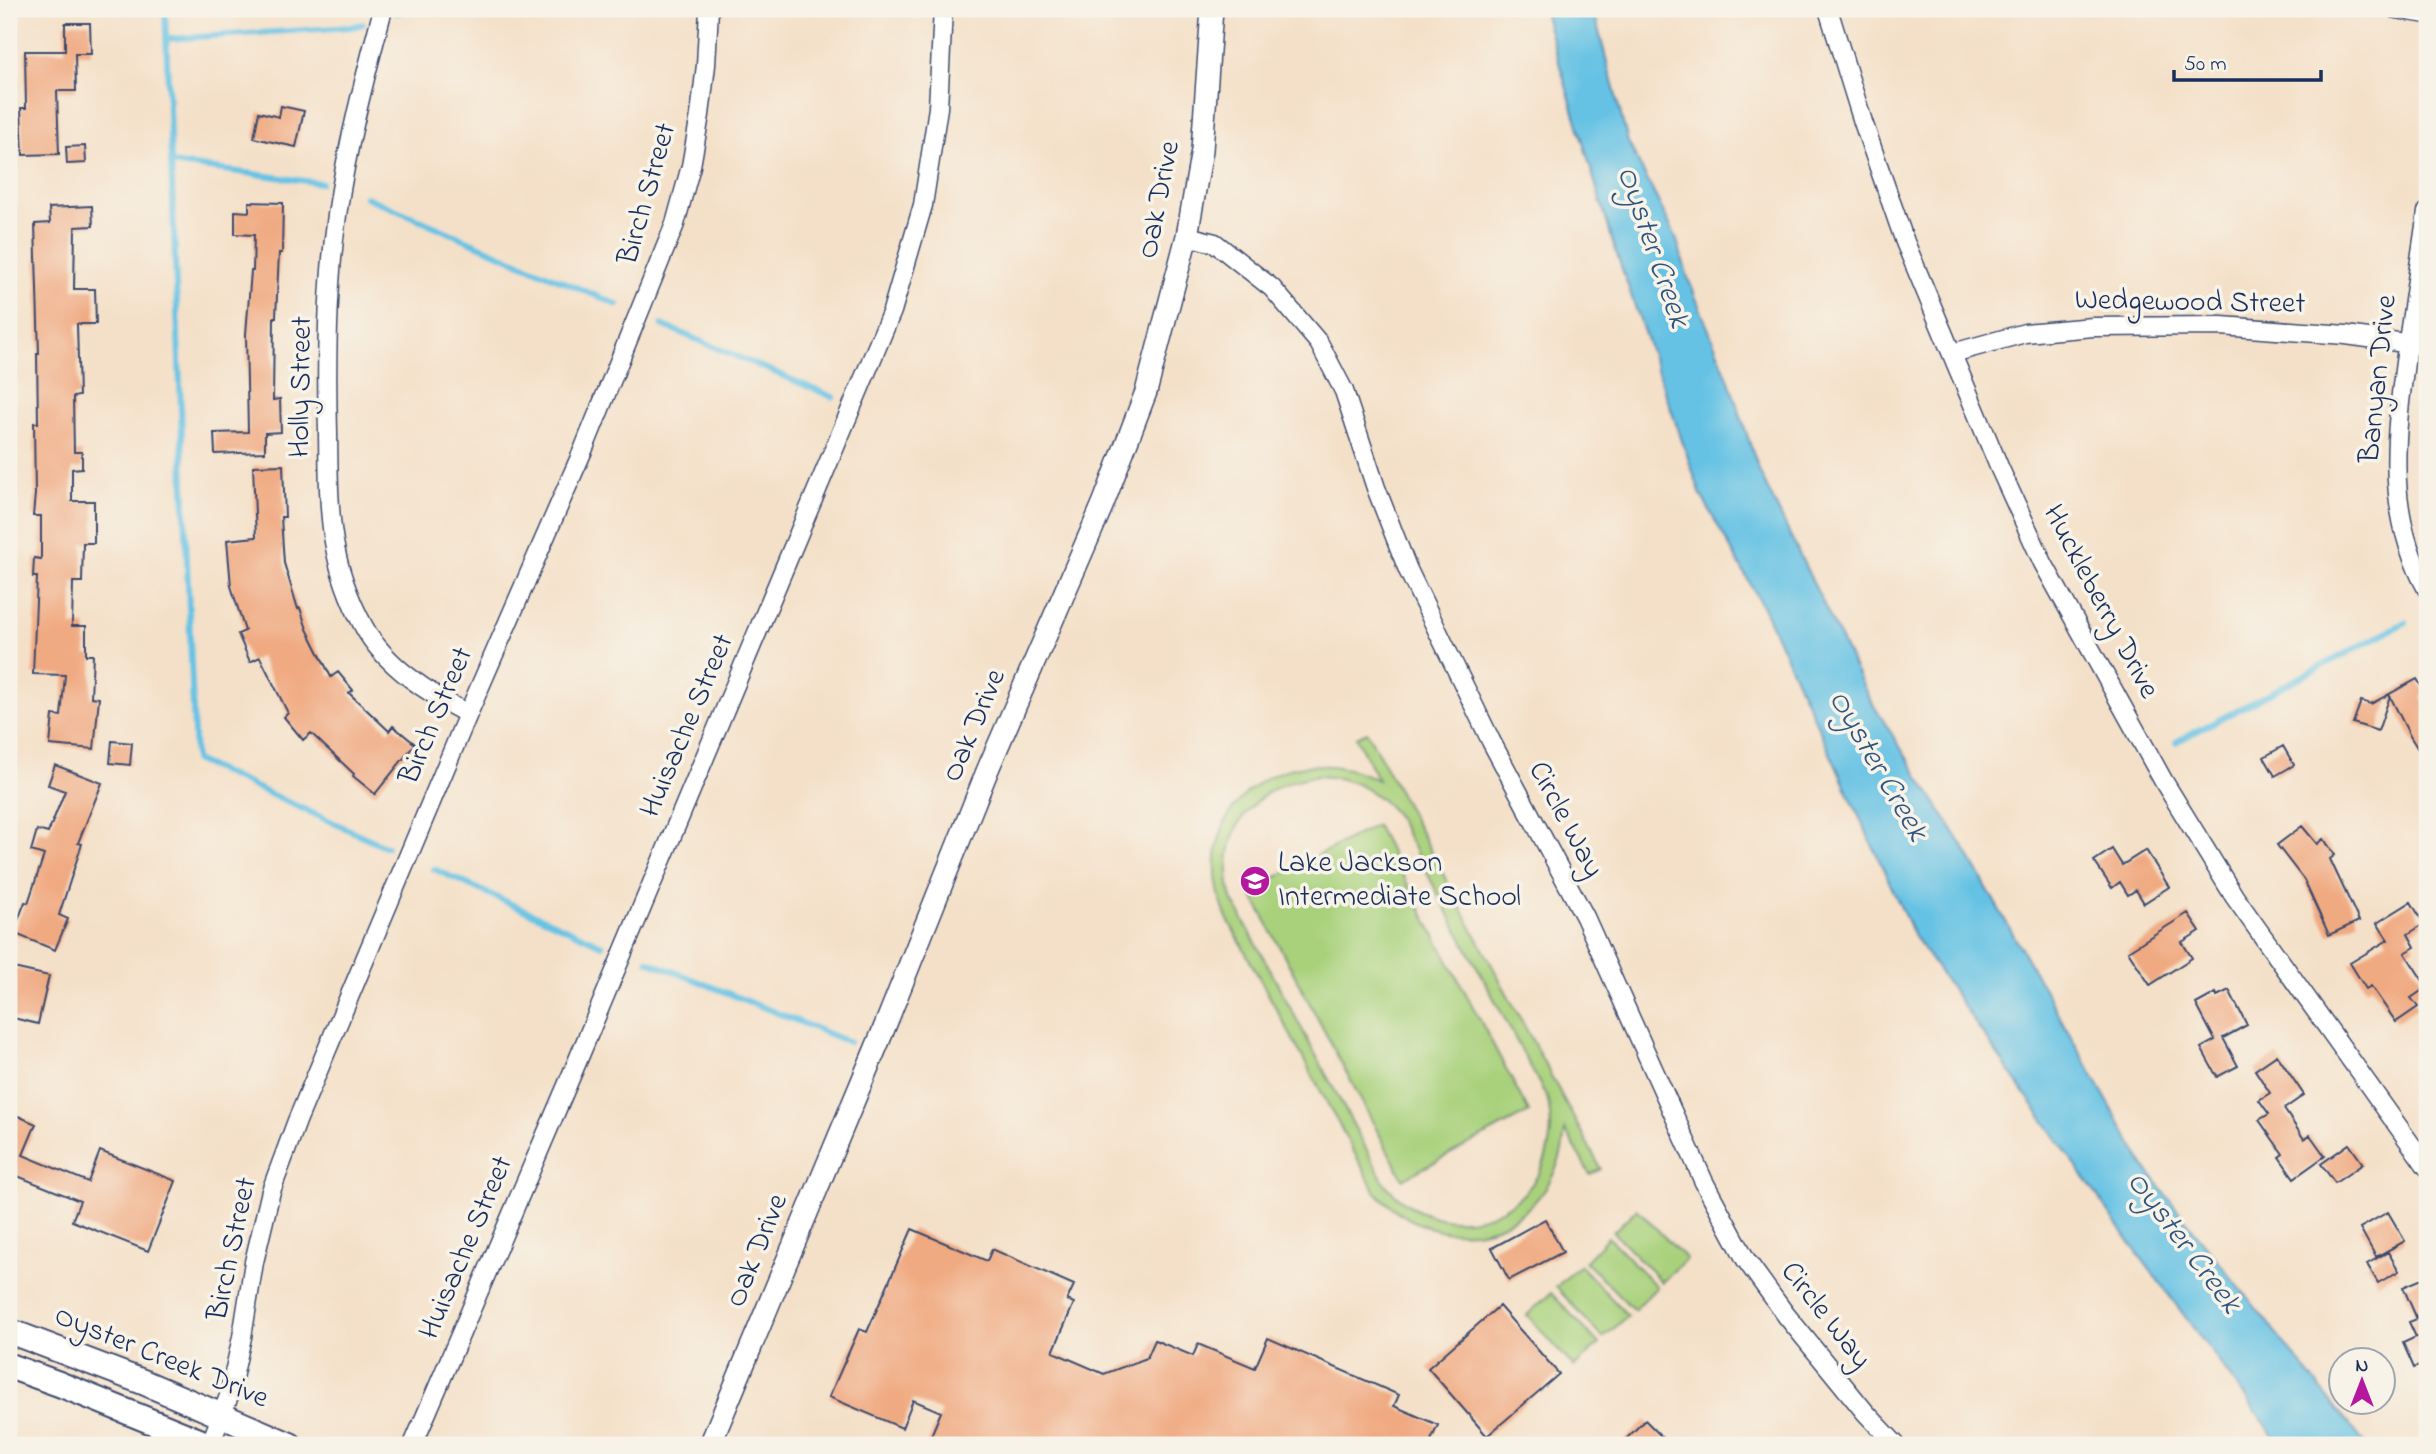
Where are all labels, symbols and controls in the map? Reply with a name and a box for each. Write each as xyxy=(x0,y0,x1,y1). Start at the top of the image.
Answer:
scale bar xyxy=(2174,38,2320,82)
text: 50 m xyxy=(2184,50,2227,80)
street label: Birch Street xyxy=(607,118,689,271)
street label: Oak Drive xyxy=(1127,137,1193,263)
water label: Oyster Creek xyxy=(1602,160,1702,336)
street label: Wedgewood Street xyxy=(2074,279,2306,327)
street label: Banyan Drive xyxy=(2348,292,2410,466)
street label: Holly Street xyxy=(279,316,325,458)
street label: Huckleberry Drive xyxy=(2030,497,2170,707)
street label: Huisache Street xyxy=(630,627,746,825)
street label: Birch Street xyxy=(388,640,486,793)
street label: Oak Drive xyxy=(931,662,1019,789)
water label: Oyster Creek xyxy=(1815,681,1940,852)
street label: Circle Way xyxy=(1516,754,1614,886)
place label: Lake Jackson Intermediate School xyxy=(1278,842,1521,920)
school or university icon: Lake Jackson Intermediate School xyxy=(1238,864,1272,898)
street label: Huisache Street xyxy=(409,1149,525,1347)
water label: Oyster Creek xyxy=(2114,1162,2254,1326)
street label: Birch Street xyxy=(196,1173,270,1326)
street label: Oak Drive xyxy=(715,1187,801,1315)
street label: Circle Way xyxy=(1769,1253,1881,1379)
street label: Oyster Creek Drive xyxy=(47,1295,275,1421)
north arrow xyxy=(2328,1346,2398,1416)
text: N xyxy=(2356,1353,2369,1380)

